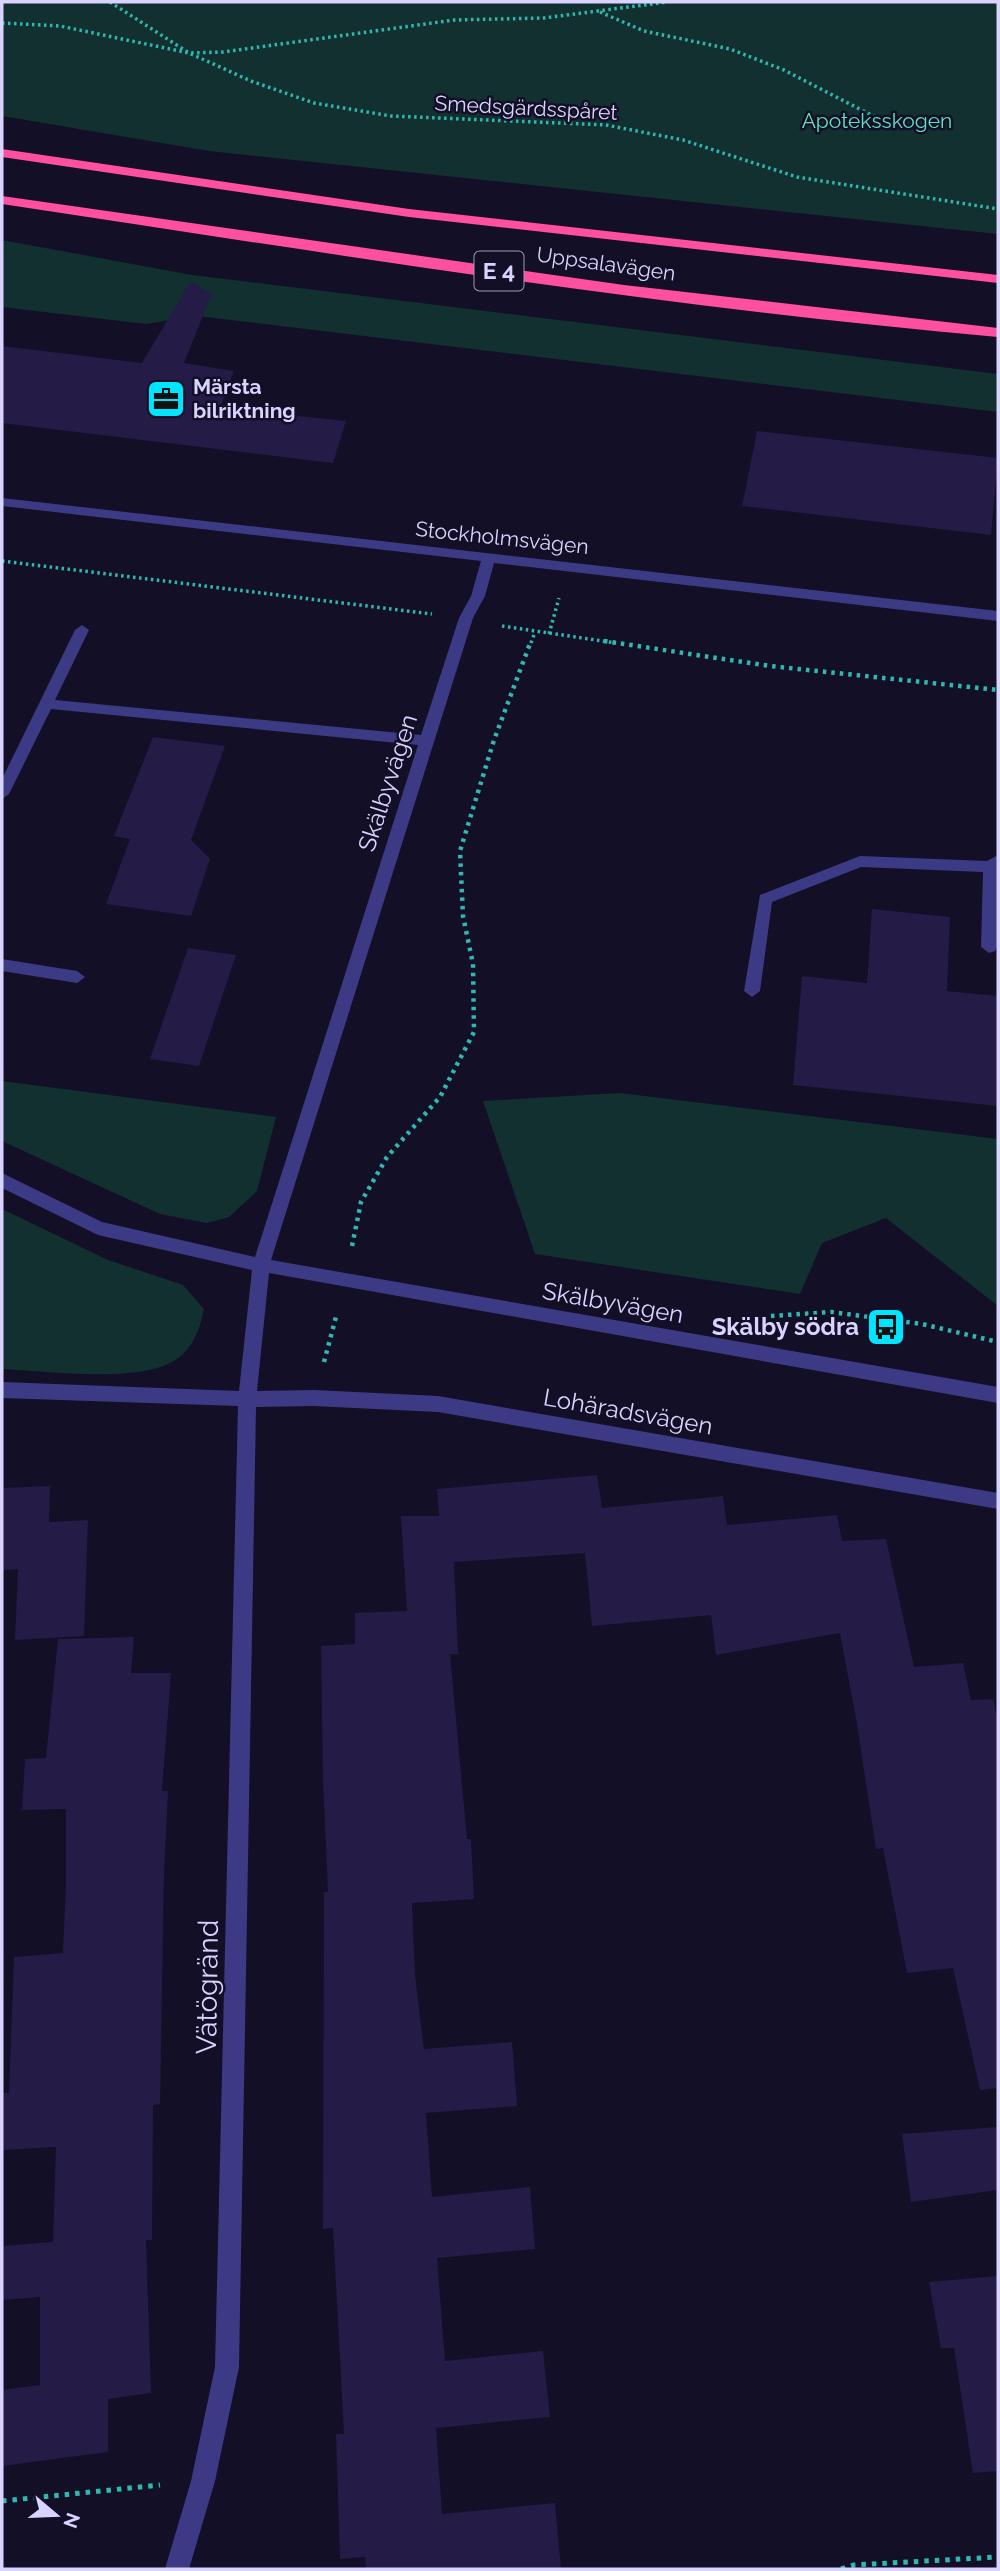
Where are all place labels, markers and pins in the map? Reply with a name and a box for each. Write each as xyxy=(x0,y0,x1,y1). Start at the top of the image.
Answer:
place label: Märsta bilriktning xyxy=(193,374,296,423)
office icon: Märsta bilriktning xyxy=(145,378,187,420)
bus stop icon: Skälby södra xyxy=(865,1306,907,1348)
place label: Skälby södra xyxy=(712,1312,859,1341)

